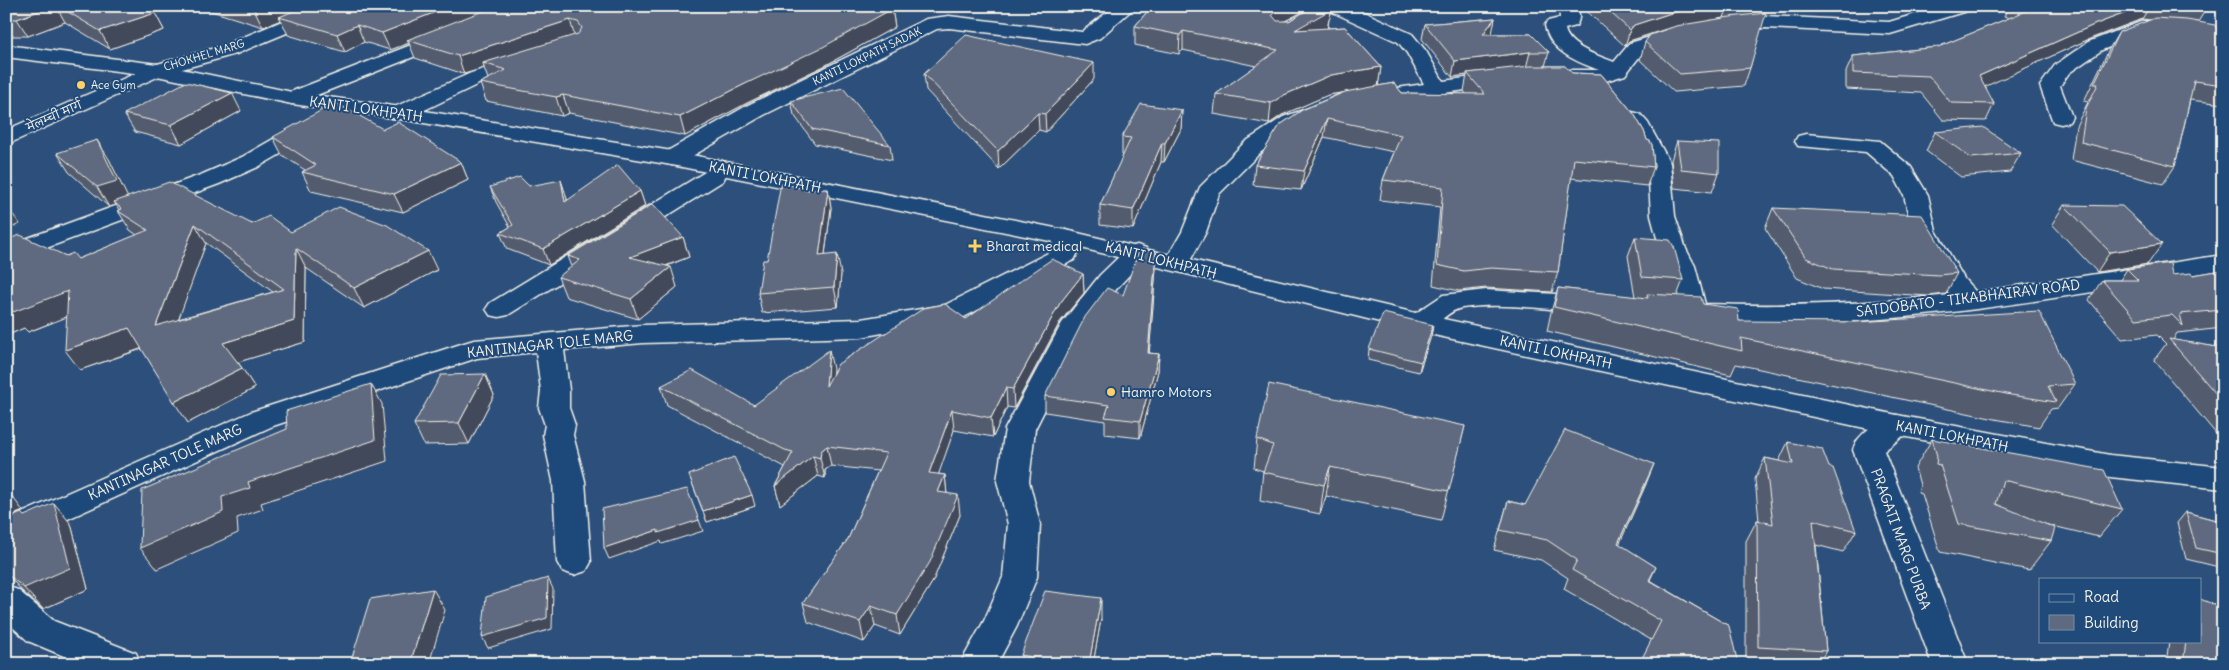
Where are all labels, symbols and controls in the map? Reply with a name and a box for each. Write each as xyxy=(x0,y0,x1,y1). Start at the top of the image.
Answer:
street label: KANTI LOKPATH SADAK xyxy=(810,23,924,88)
street label: CHOKHEL MARG xyxy=(162,36,246,74)
place label: Ace Gym xyxy=(91,78,136,92)
marker: Ace Gym xyxy=(75,79,87,91)
street label: KANTI LOKHPATH xyxy=(308,92,424,126)
street label: मेलम्ची मार्ग xyxy=(21,93,85,135)
street label: KANTI LOKHPATH xyxy=(707,157,823,197)
place label: Bharat medical xyxy=(986,237,1082,255)
street label: KANTI LOKHPATH xyxy=(1103,237,1219,283)
marker: Bharat medical xyxy=(968,239,982,253)
street label: SATDOBATO - TIKABHAIRAV ROAD xyxy=(1855,275,2081,321)
street label: KANTINAGAR TOLE MARG xyxy=(466,326,634,362)
street label: KANTI LOKHPATH xyxy=(1498,331,1614,373)
place label: Hamro Motors xyxy=(1121,383,1212,401)
marker: Hamro Motors xyxy=(1105,386,1117,398)
street label: KANTI LOKHPATH xyxy=(1894,416,2010,456)
street label: KANTINAGAR TOLE MARG xyxy=(85,420,245,504)
street label: PRAGATI MARG PURBA xyxy=(1867,466,1935,612)
legend xyxy=(2039,578,2202,642)
text: Road xyxy=(2084,587,2119,606)
text: Building xyxy=(2084,613,2139,632)

